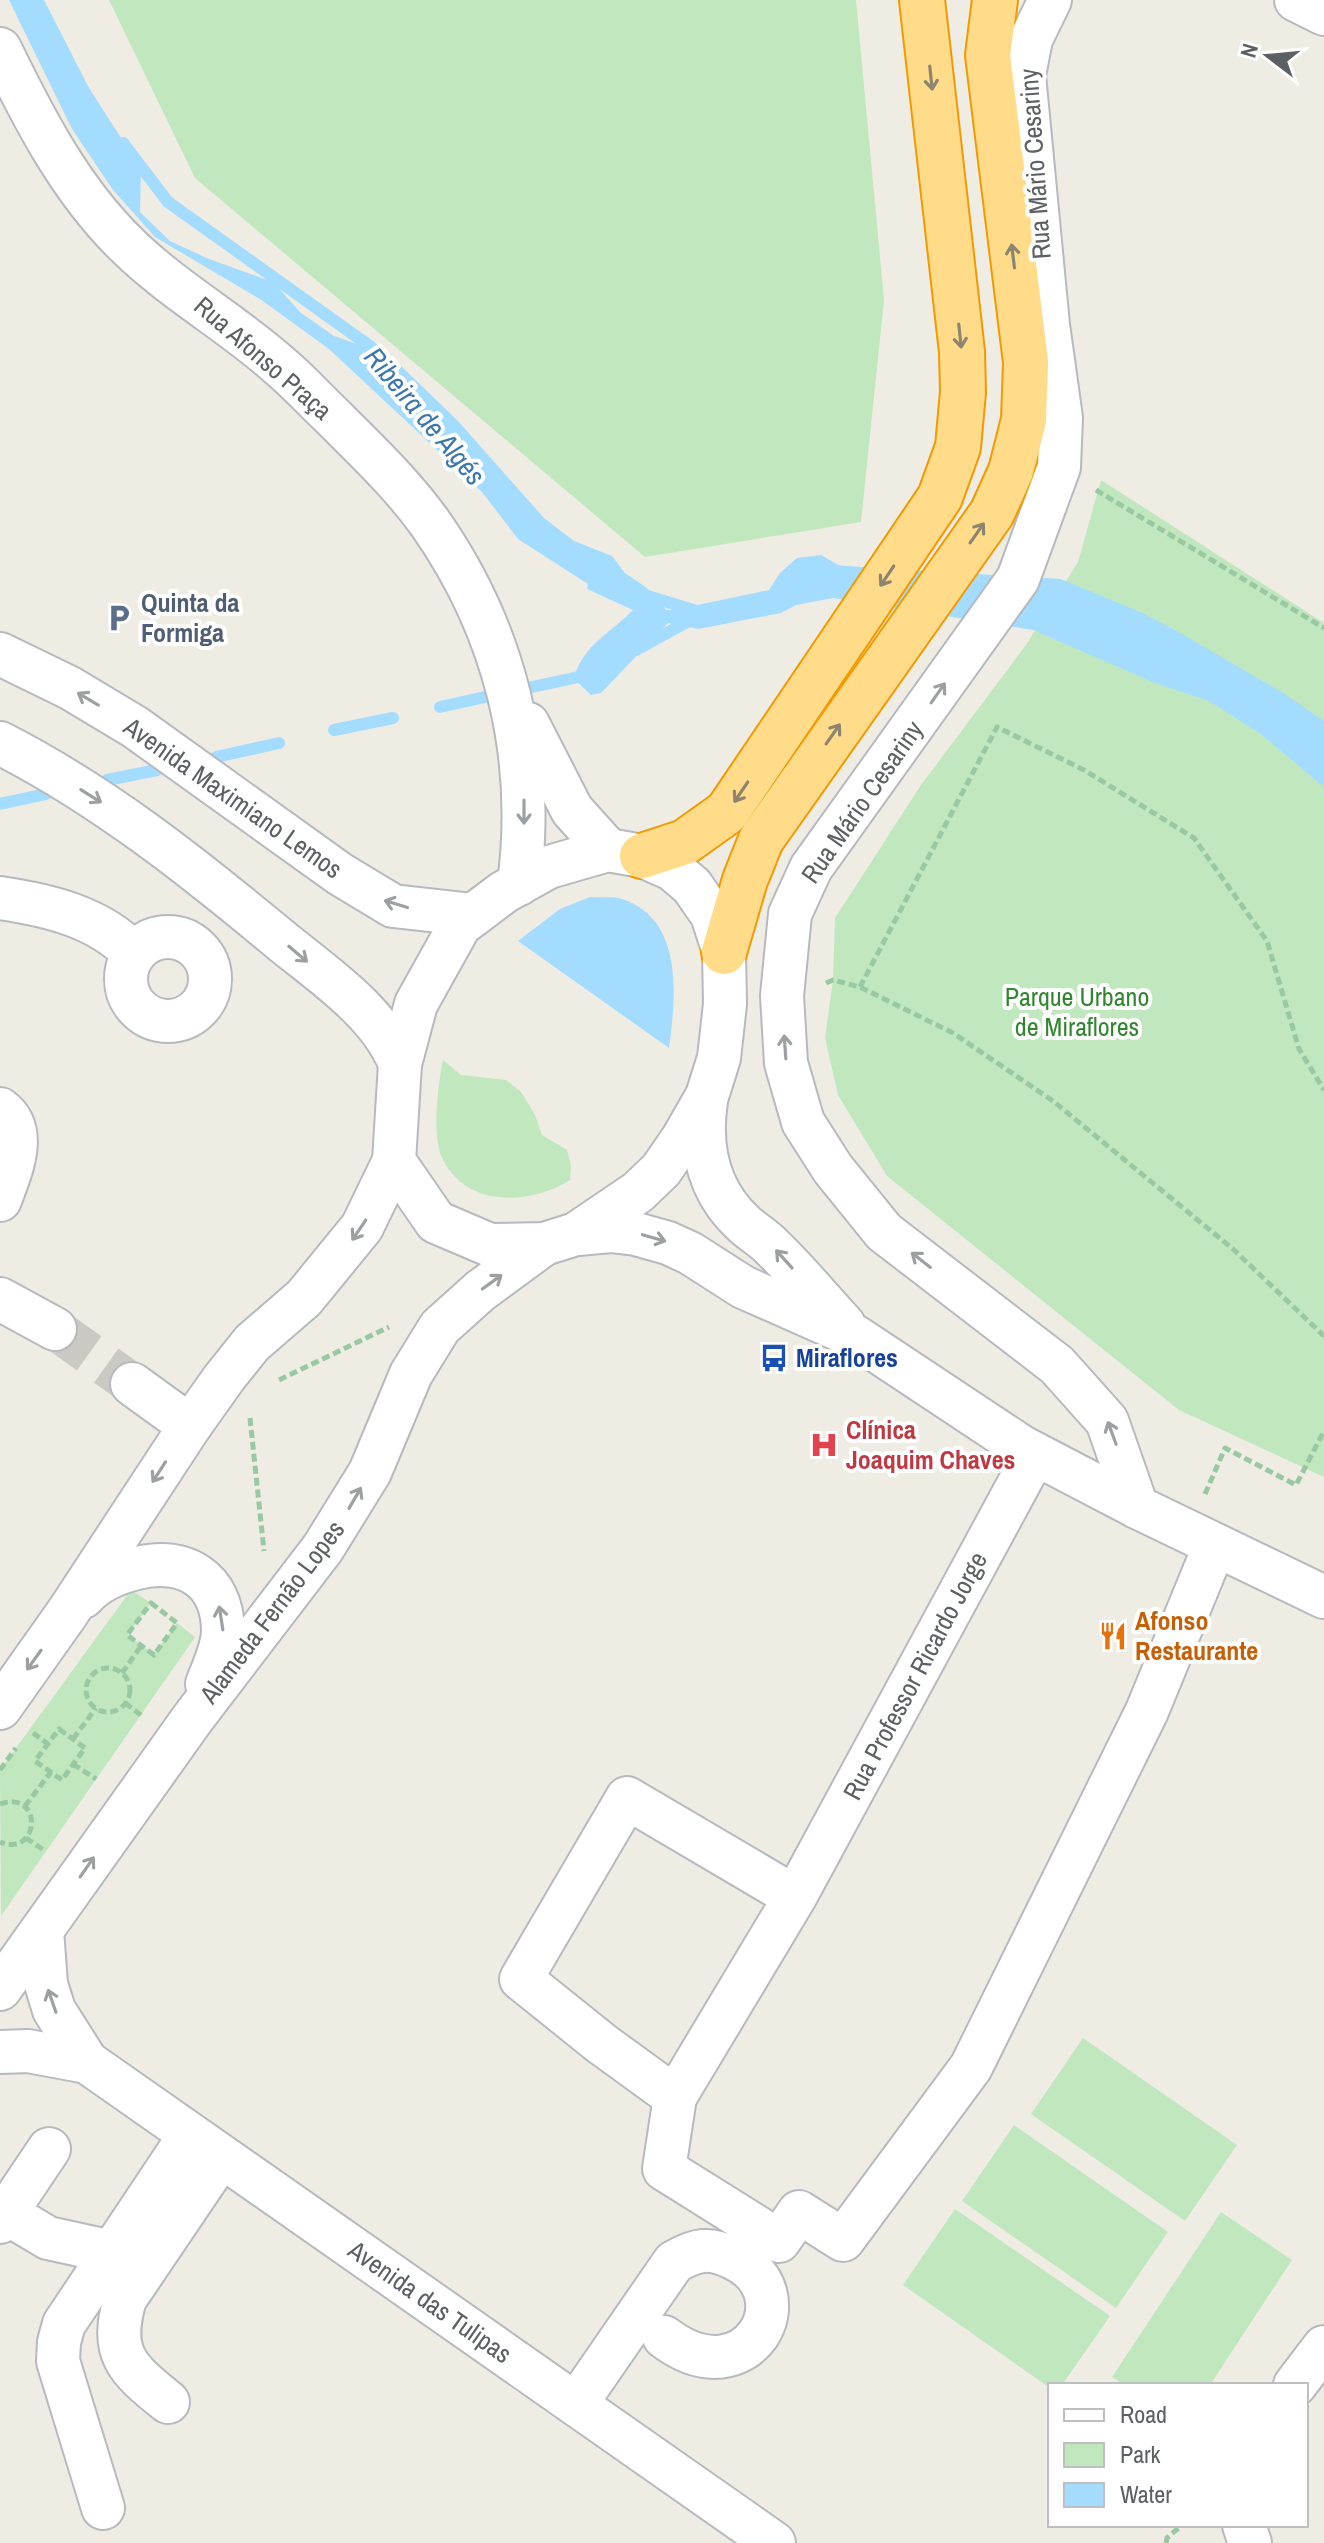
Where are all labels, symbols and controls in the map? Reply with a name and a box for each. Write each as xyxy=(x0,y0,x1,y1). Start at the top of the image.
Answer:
north arrow xyxy=(1228,16,1308,96)
text: N xyxy=(1233,40,1265,61)
one-way arrow xyxy=(923,64,938,90)
street label: Rua Mário Cesariny xyxy=(1010,67,1059,260)
one-way arrow xyxy=(1005,244,1020,269)
street label: Rua Afonso Praça xyxy=(187,288,340,427)
one-way arrow xyxy=(953,323,968,348)
water label: Ribeira de Algés xyxy=(356,339,494,493)
one-way arrow xyxy=(969,523,985,545)
one-way arrow xyxy=(879,565,895,587)
place label: Quinta da Formiga xyxy=(141,585,239,650)
parking icon: Quinta da Formiga xyxy=(104,603,134,633)
one-way arrow xyxy=(930,683,946,705)
one-way arrow xyxy=(77,690,100,706)
street label: Avenida Maximiano Lemos xyxy=(116,708,349,886)
street label: Rua Mário Cesariny xyxy=(793,713,931,890)
one-way arrow xyxy=(825,724,841,746)
one-way arrow xyxy=(733,780,749,802)
one-way arrow xyxy=(79,789,102,805)
one-way arrow xyxy=(516,798,532,825)
one-way arrow xyxy=(384,896,409,910)
one-way arrow xyxy=(287,945,307,963)
park label: Parque Urbano de Miraflores xyxy=(1005,979,1149,1044)
one-way arrow xyxy=(777,1034,792,1061)
one-way arrow xyxy=(351,1218,367,1241)
one-way arrow xyxy=(640,1232,666,1247)
one-way arrow xyxy=(775,1250,793,1270)
one-way arrow xyxy=(911,1252,932,1269)
one-way arrow xyxy=(481,1274,503,1290)
place label: Miraflores xyxy=(796,1340,898,1375)
bus stop icon: Miraflores xyxy=(759,1343,789,1373)
place label: Clínica Joaquim Chaves xyxy=(846,1412,1015,1477)
one-way arrow xyxy=(1103,1421,1118,1446)
hospital icon: Clínica Joaquim Chaves xyxy=(809,1430,839,1460)
one-way arrow xyxy=(151,1461,168,1483)
one-way arrow xyxy=(348,1486,363,1510)
street label: Alameda Fernão Lopes xyxy=(191,1513,352,1711)
street label: Rua Professor Ricardo Jorge xyxy=(834,1546,995,1806)
place label: Afonso Restaurante xyxy=(1135,1603,1258,1668)
one-way arrow xyxy=(212,1606,227,1631)
restaurant icon: Afonso Restaurante xyxy=(1098,1621,1128,1651)
one-way arrow xyxy=(26,1649,42,1671)
one-way arrow xyxy=(79,1856,95,1878)
one-way arrow xyxy=(43,1988,58,2013)
street label: Avenida das Tulipas xyxy=(341,2232,519,2371)
legend xyxy=(1048,2383,1308,2527)
text: Road xyxy=(1120,2398,1167,2430)
text: Park xyxy=(1120,2438,1161,2470)
text: Water xyxy=(1120,2478,1172,2510)

